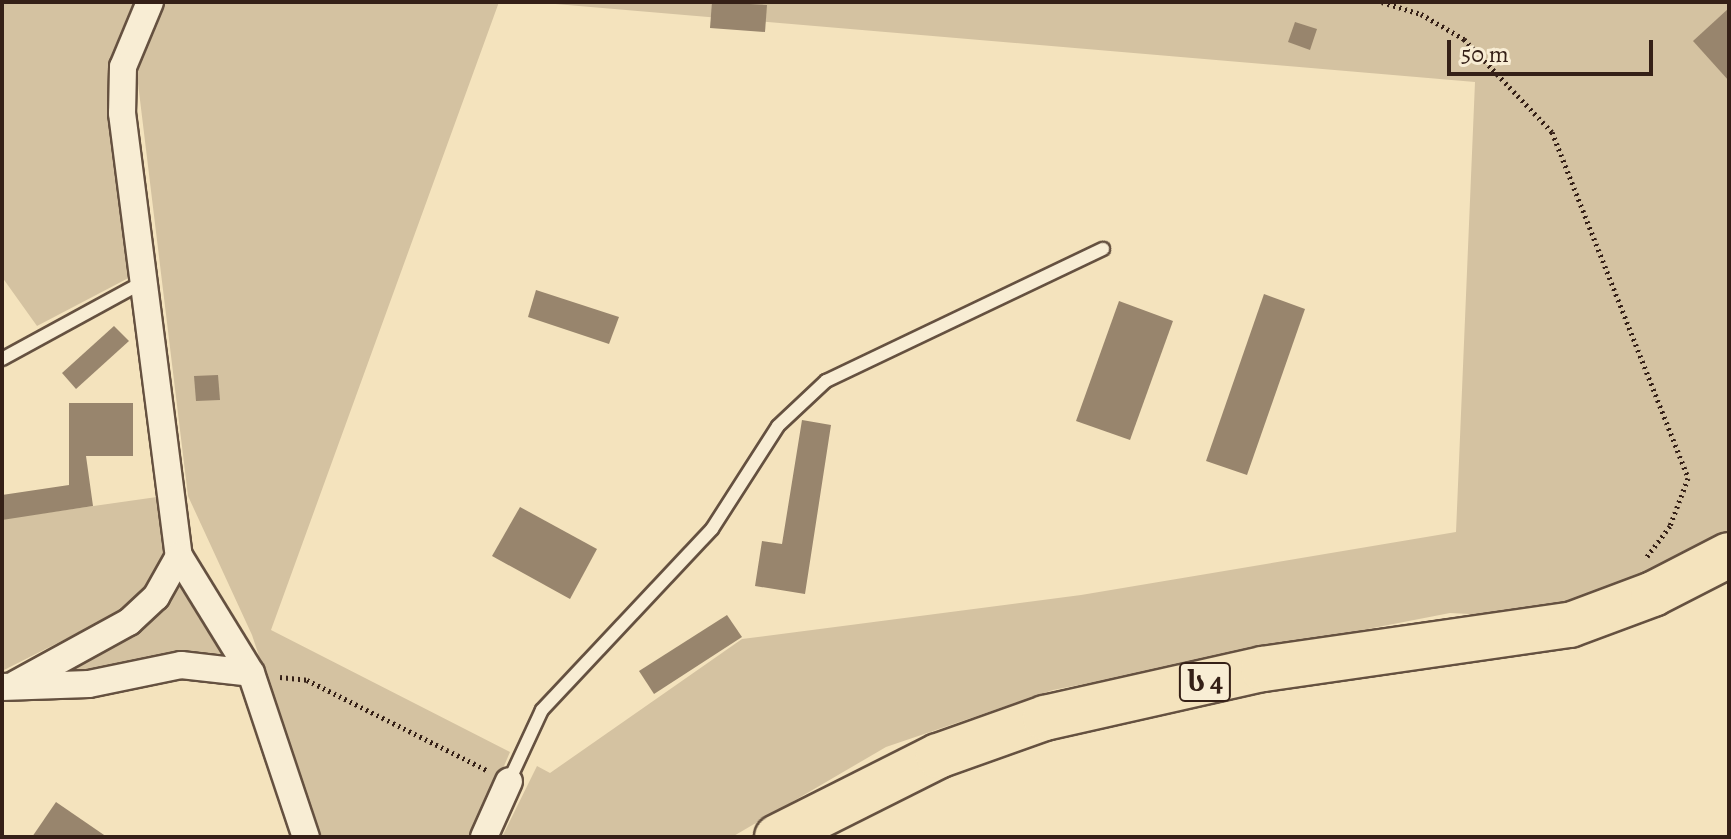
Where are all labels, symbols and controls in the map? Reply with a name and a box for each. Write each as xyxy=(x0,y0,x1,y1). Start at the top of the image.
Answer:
scale bar xyxy=(1451,24,1657,74)
text: 50 m xyxy=(1461,38,1509,70)
road number: ს 4 xyxy=(1177,658,1233,706)

